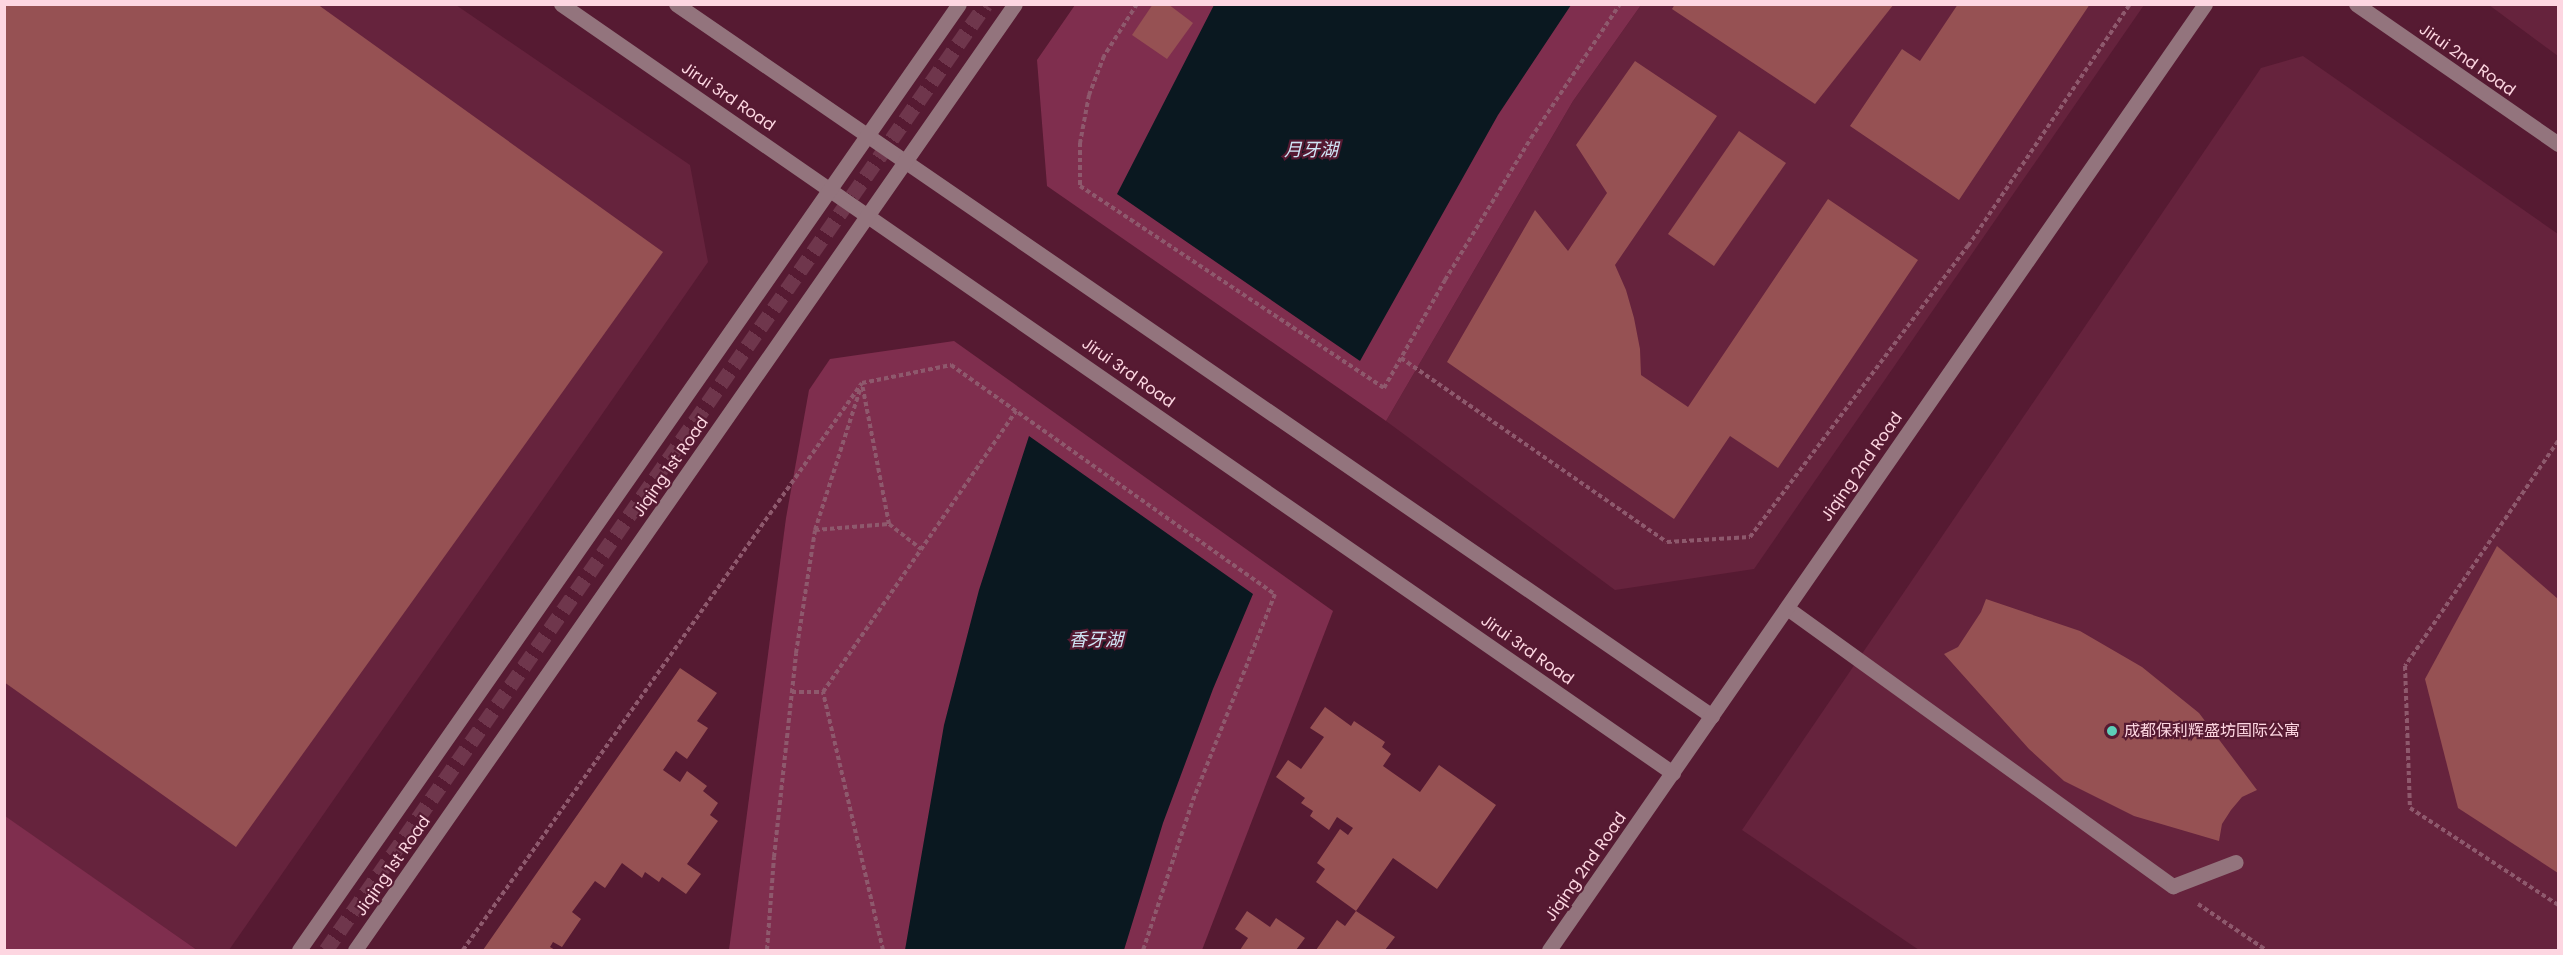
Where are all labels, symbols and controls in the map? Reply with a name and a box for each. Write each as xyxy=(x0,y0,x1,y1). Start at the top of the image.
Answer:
street label: Jirui 2nd Road xyxy=(2415,20,2519,100)
street label: Jirui 3rd Road xyxy=(677,59,779,135)
water label: 月牙湖 xyxy=(1284,139,1338,161)
street label: Jirui 3rd Road xyxy=(1078,334,1178,412)
street label: Jiqing 2nd Road xyxy=(1817,409,1907,525)
street label: Jiqing 1st Road xyxy=(629,413,713,521)
street label: Jirui 3rd Road xyxy=(1477,611,1577,689)
water label: 香牙湖 xyxy=(1069,629,1123,651)
place label: 成都保利辉盛坊国际公寓 xyxy=(2124,721,2300,741)
marker: 成都保利辉盛坊国际公寓 xyxy=(2105,724,2119,738)
street label: Jiqing 2nd Road xyxy=(1541,809,1631,925)
street label: Jiqing 1st Road xyxy=(351,812,435,920)

